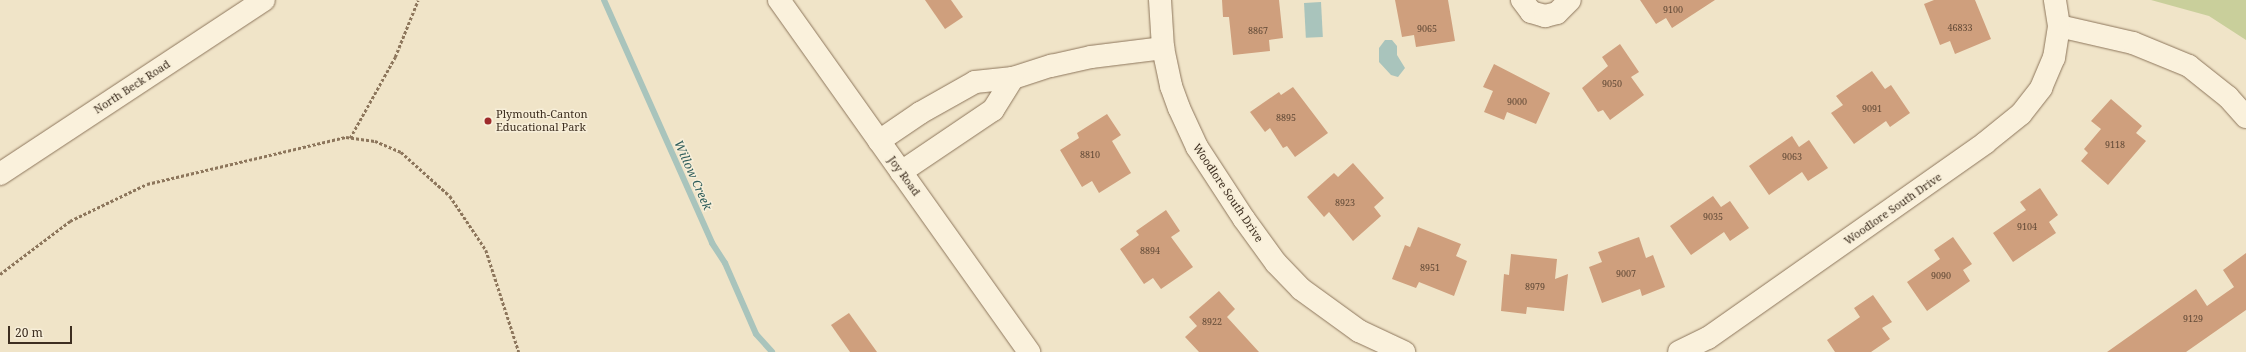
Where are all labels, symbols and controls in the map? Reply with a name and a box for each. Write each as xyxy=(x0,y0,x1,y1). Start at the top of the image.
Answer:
house number: 9100 xyxy=(1663,5,1683,15)
house number: 46833 xyxy=(1947,23,1973,33)
house number: 9065 xyxy=(1417,24,1437,34)
house number: 8867 xyxy=(1248,26,1268,36)
street label: North Beck Road xyxy=(92,58,172,116)
house number: 9050 xyxy=(1602,79,1622,89)
house number: 9000 xyxy=(1507,97,1527,107)
house number: 9091 xyxy=(1862,104,1882,114)
place label: Plymouth-Canton Educational Park xyxy=(496,108,588,134)
house number: 8895 xyxy=(1276,113,1296,123)
marker: Plymouth-Canton Educational Park xyxy=(483,116,493,126)
water label: Willow Creek xyxy=(671,138,715,212)
house number: 9118 xyxy=(2105,140,2125,150)
street label: Woodlore South Drive xyxy=(1190,141,1266,245)
house number: 8810 xyxy=(1080,150,1100,160)
house number: 9063 xyxy=(1782,152,1802,162)
street label: Joy Road xyxy=(885,154,923,198)
street label: Woodlore South Drive xyxy=(1842,170,1944,248)
house number: 8923 xyxy=(1335,198,1355,208)
house number: 9035 xyxy=(1703,212,1723,222)
house number: 9104 xyxy=(2017,222,2037,232)
house number: 8894 xyxy=(1140,246,1160,256)
house number: 8951 xyxy=(1420,263,1440,273)
house number: 9007 xyxy=(1616,269,1636,279)
house number: 9090 xyxy=(1931,271,1951,281)
house number: 8979 xyxy=(1525,282,1545,292)
house number: 9129 xyxy=(2183,314,2203,324)
house number: 8922 xyxy=(1202,317,1222,327)
scale bar xyxy=(10,318,74,344)
text: 20 m xyxy=(15,324,43,341)

